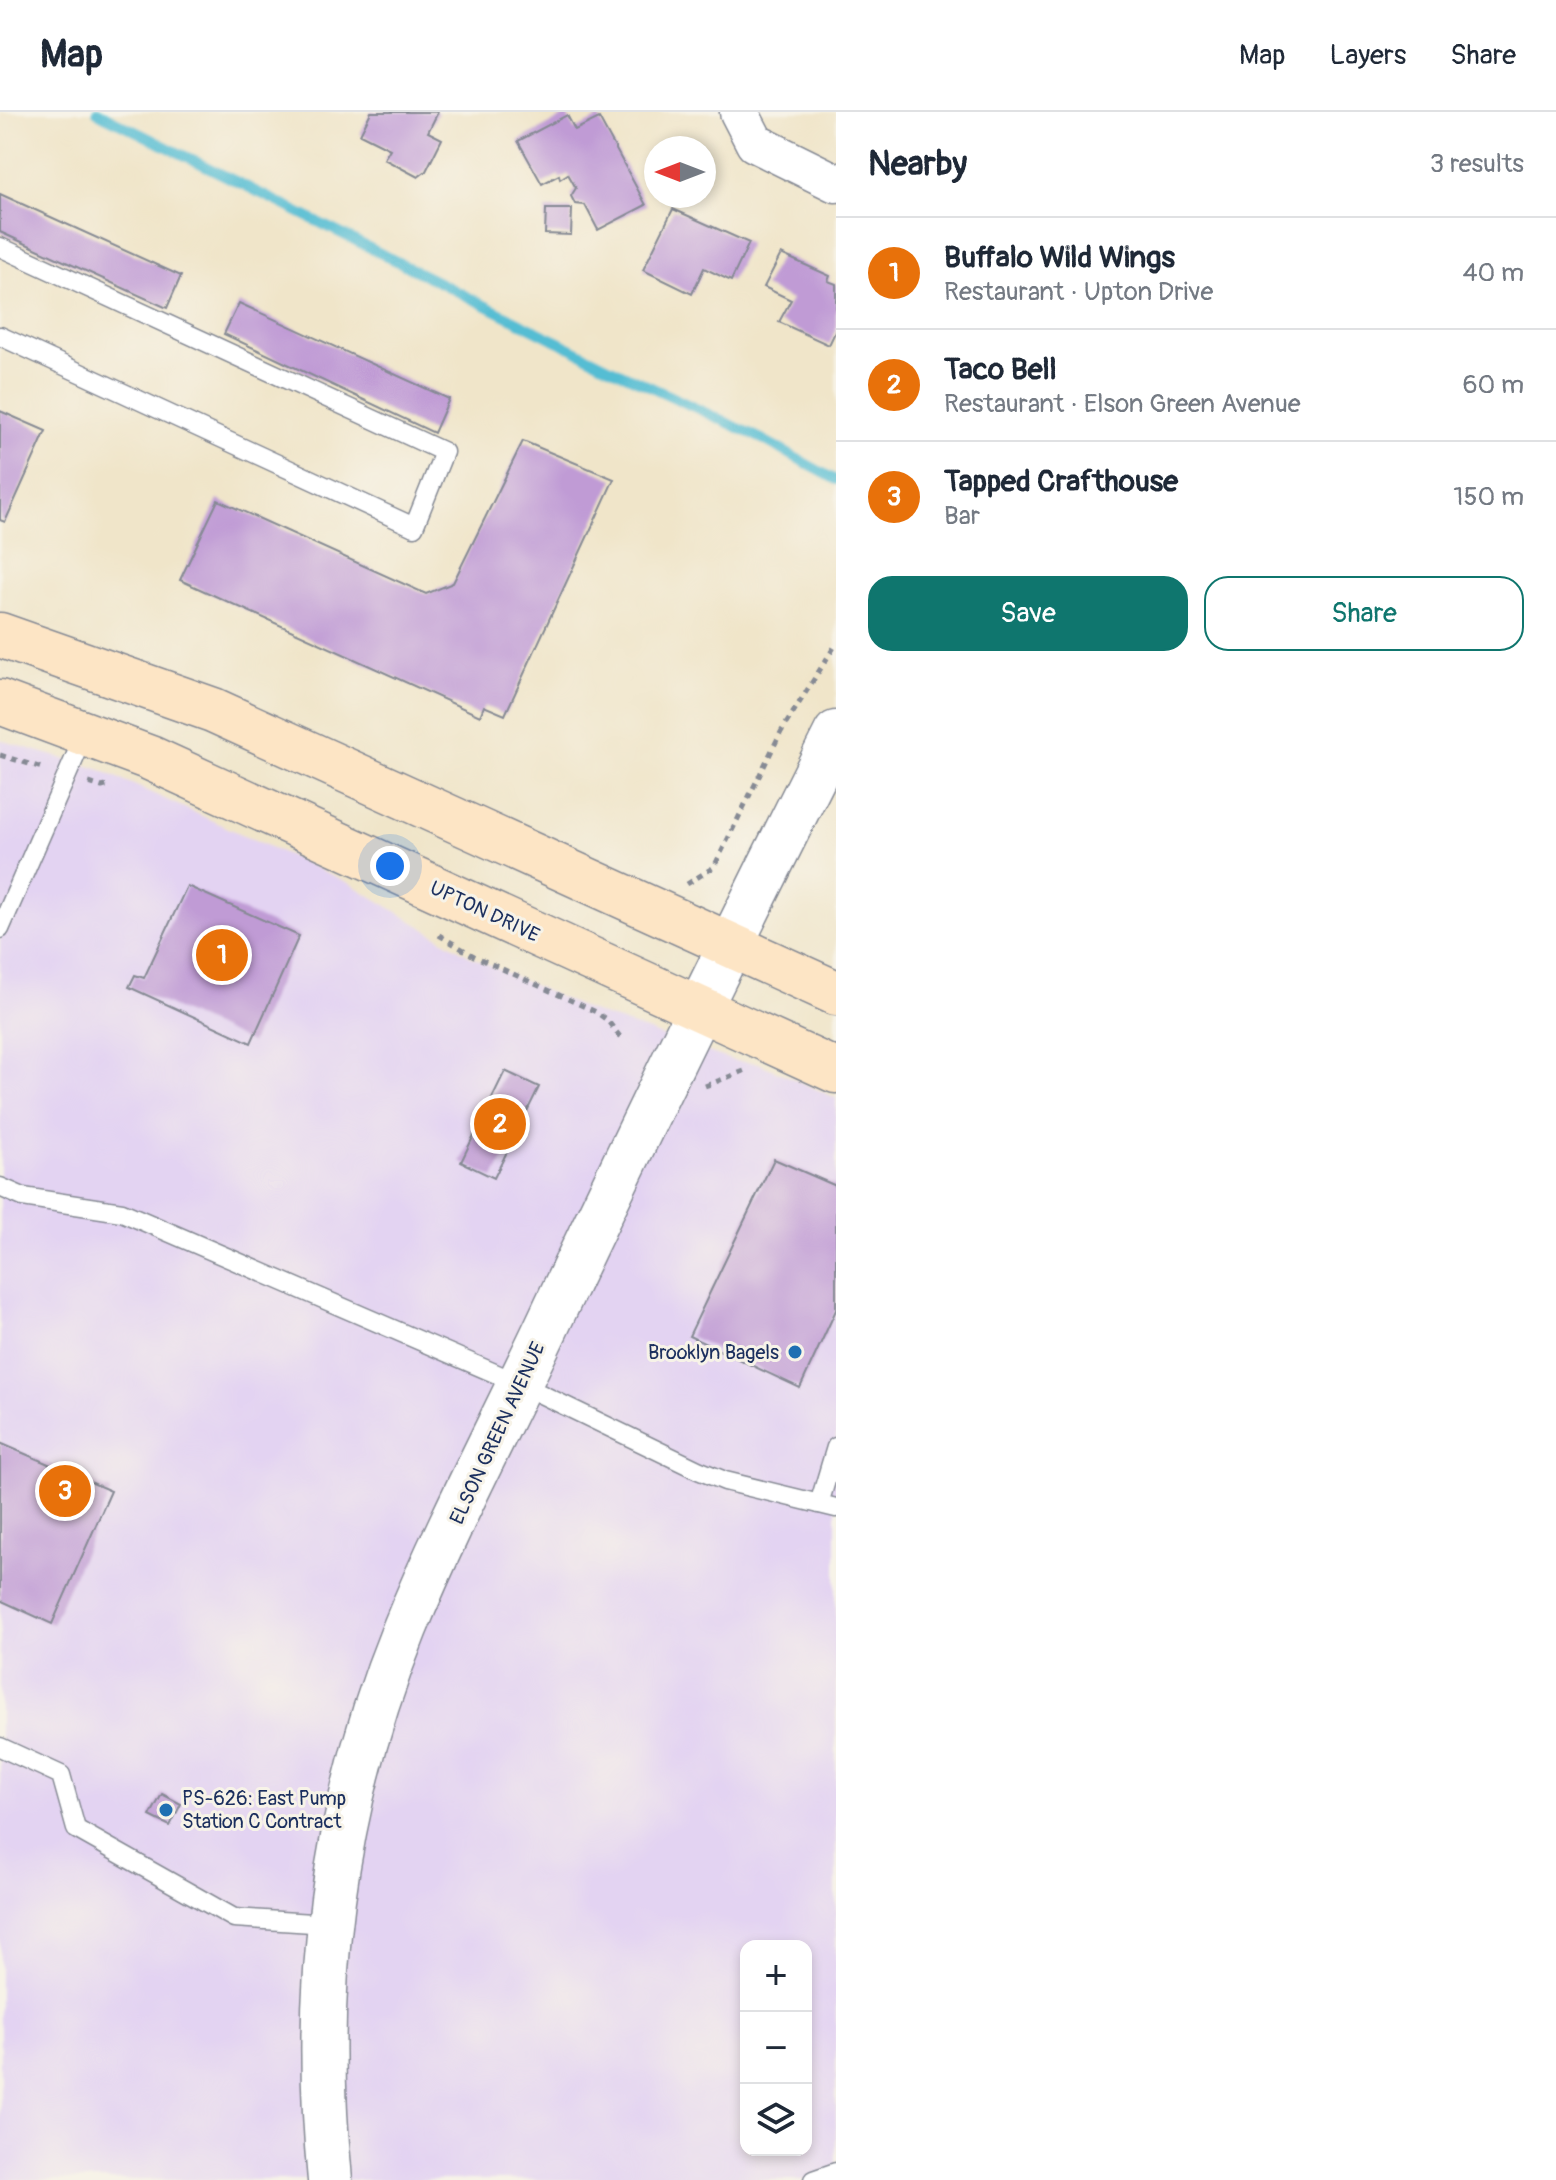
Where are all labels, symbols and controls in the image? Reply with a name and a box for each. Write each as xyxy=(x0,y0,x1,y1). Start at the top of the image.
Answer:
text: Map xyxy=(40,31,103,79)
text: Map xyxy=(1239,38,1285,73)
text: Layers xyxy=(1329,38,1406,73)
text: Share xyxy=(1450,38,1516,73)
north arrow xyxy=(644,136,716,208)
text: Nearby xyxy=(868,143,967,186)
text: 3 results xyxy=(1430,148,1524,180)
text: Buffalo Wild Wings xyxy=(944,239,1175,276)
text: 1 xyxy=(889,257,899,289)
text: 40 m xyxy=(1462,257,1524,289)
text: Restaurant · Upton Drive xyxy=(944,276,1213,308)
text: Taco Bell xyxy=(944,351,1057,388)
text: 2 xyxy=(887,369,901,401)
text: 60 m xyxy=(1462,369,1524,401)
text: Restaurant · Elson Green Avenue xyxy=(944,388,1301,420)
text: Tapped Crafthouse xyxy=(944,463,1178,500)
text: 3 xyxy=(887,481,901,513)
text: 150 m xyxy=(1453,481,1524,513)
text: Bar xyxy=(944,500,980,532)
button: Save xyxy=(868,576,1188,651)
button: Share xyxy=(1204,576,1524,651)
your location xyxy=(370,846,410,886)
street label: UPTON DRIVE xyxy=(426,875,544,948)
pin: 1 xyxy=(196,925,248,985)
pin: 2 xyxy=(474,1094,526,1154)
street label: ELSON GREEN AVENUE xyxy=(444,1338,551,1528)
place label: Brooklyn Bagels xyxy=(648,1340,779,1365)
marker: Brooklyn Bagels xyxy=(786,1343,804,1361)
pin: 3 xyxy=(39,1461,91,1521)
place label: PS-626: East Pump Station C Contract xyxy=(182,1786,346,1834)
marker: PS-626: East Pump Station C Contract xyxy=(157,1801,175,1819)
map controls xyxy=(740,1940,812,2156)
button: + xyxy=(740,1940,812,2012)
button: − xyxy=(740,2012,812,2084)
button: layers xyxy=(740,2084,812,2156)

